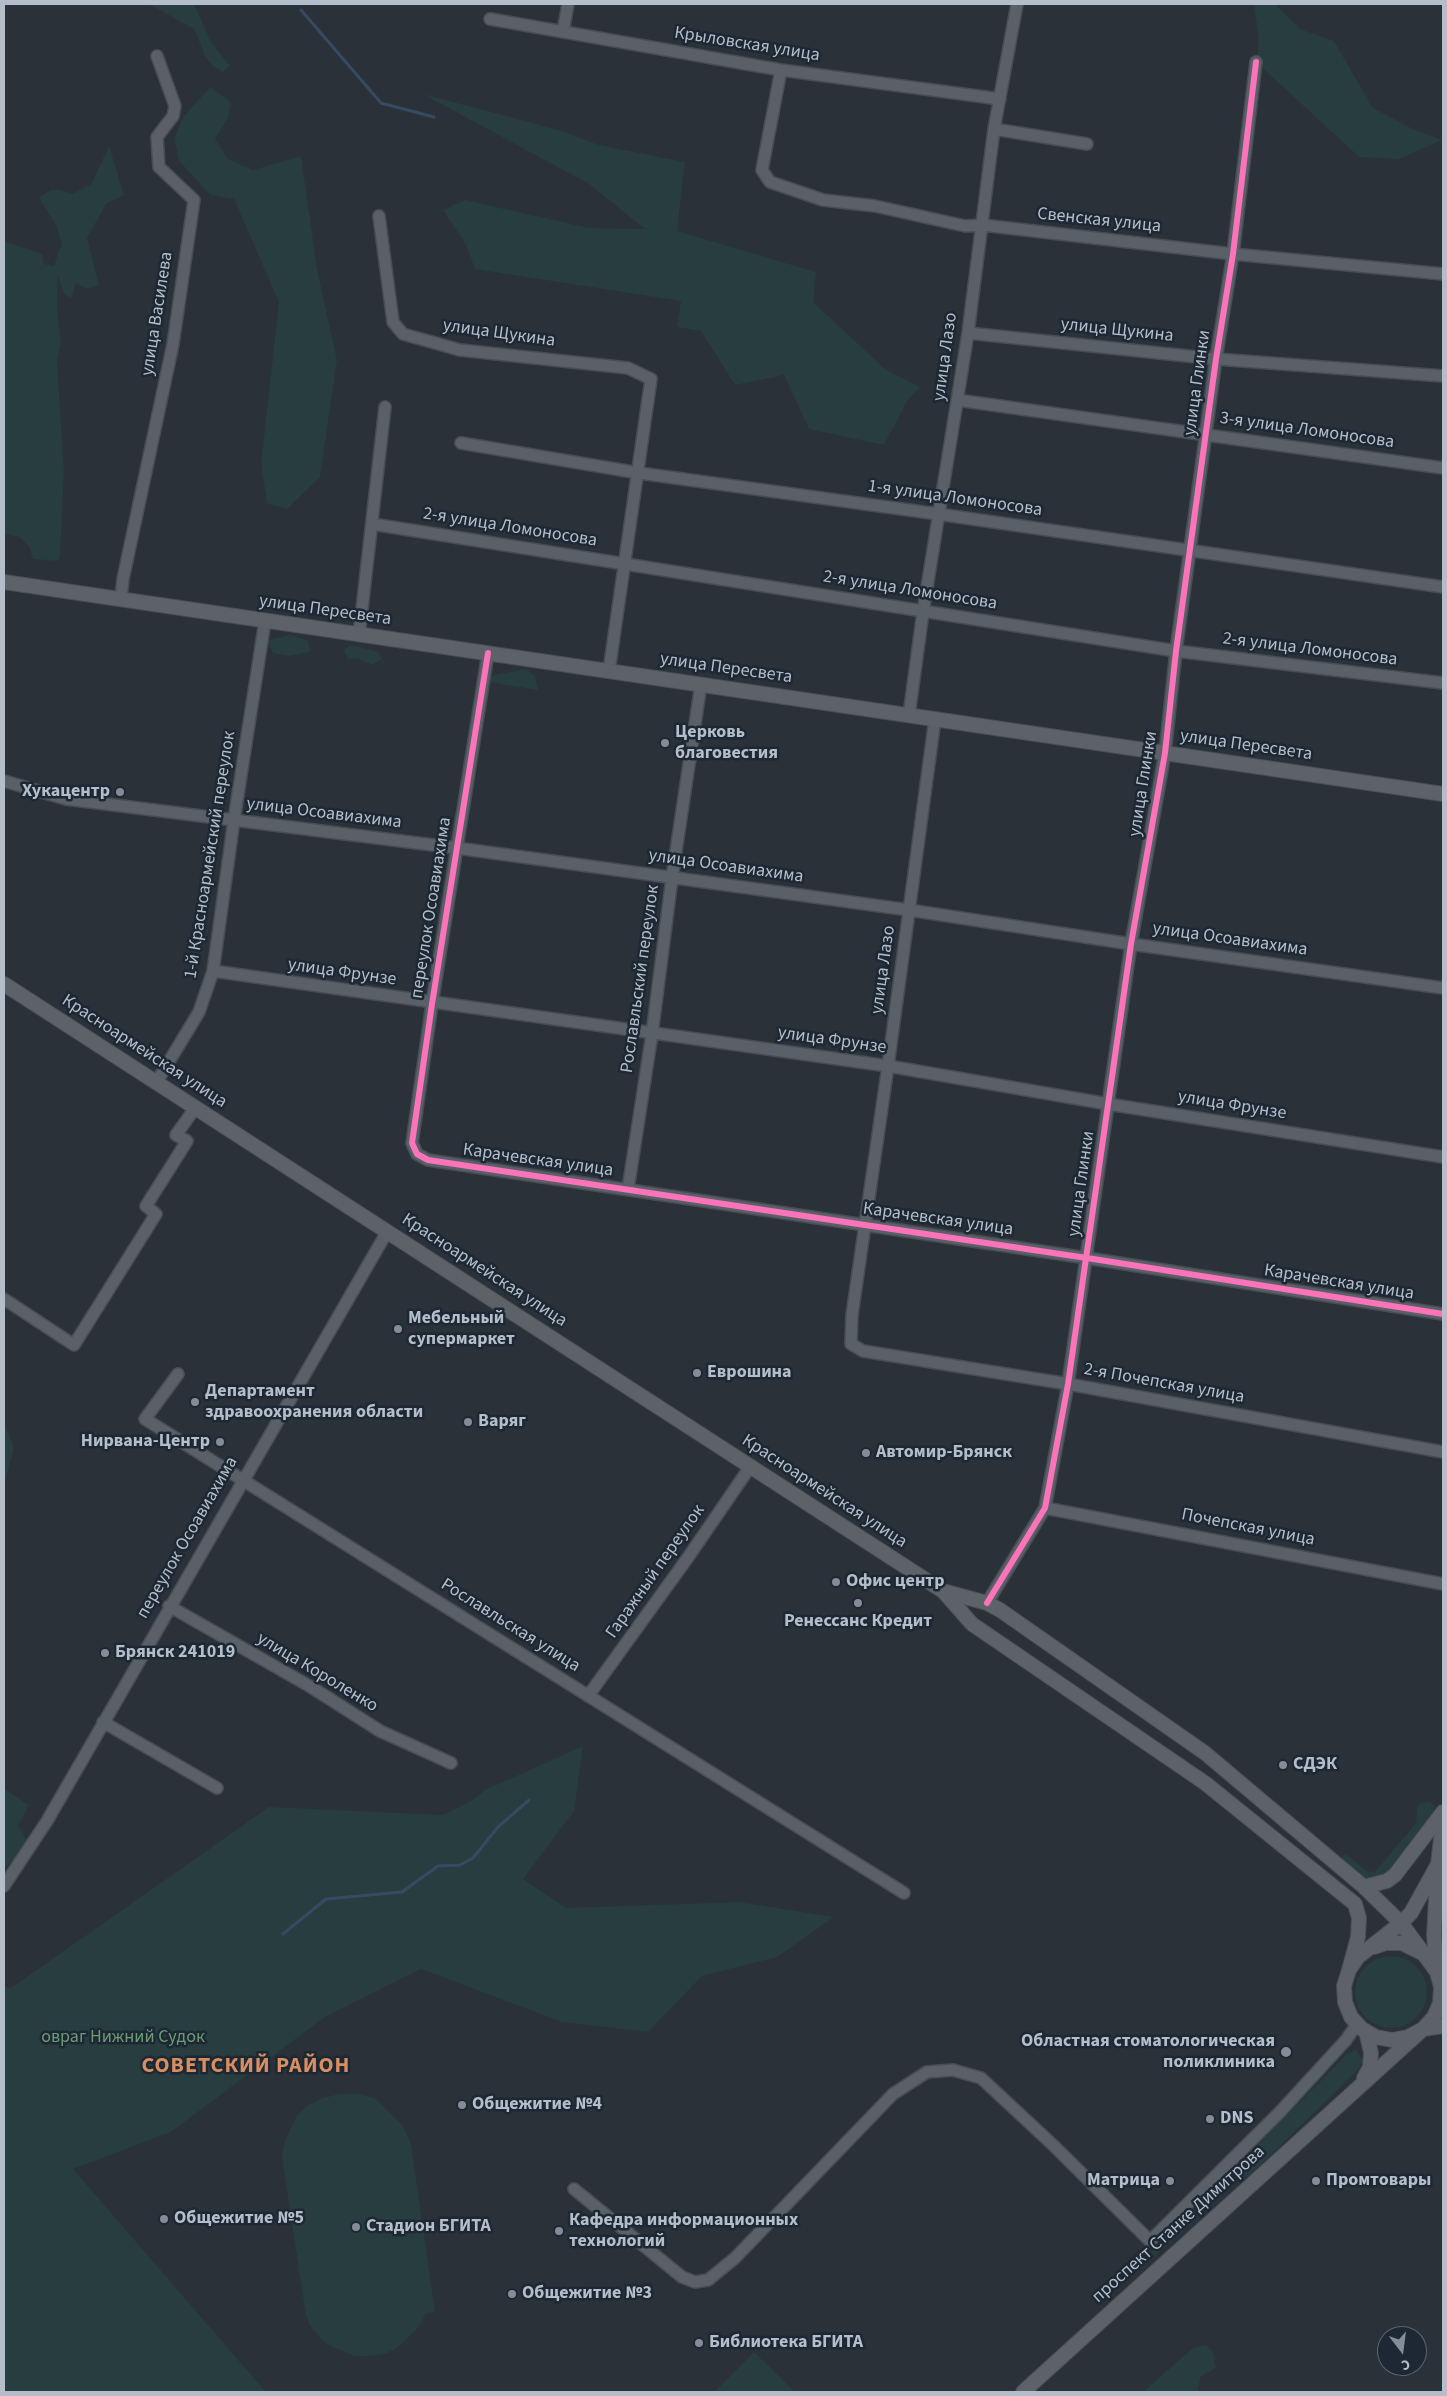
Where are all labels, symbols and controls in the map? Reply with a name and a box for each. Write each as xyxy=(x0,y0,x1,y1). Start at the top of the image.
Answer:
street label: Крыловская улица xyxy=(673,23,821,67)
street label: Свенская улица xyxy=(1036,204,1162,238)
street label: улица Василева xyxy=(138,250,178,378)
street label: улица Лазо xyxy=(929,311,963,403)
street label: улица Щукина xyxy=(1059,314,1175,348)
street label: улица Щукина xyxy=(441,315,557,353)
street label: улица Глинки xyxy=(1180,329,1216,437)
street label: 3-я улица Ломоносова xyxy=(1218,408,1396,454)
street label: 1-я улица Ломоносова xyxy=(866,476,1044,522)
street label: 2-я улица Ломоносова xyxy=(421,504,599,552)
street label: 2-я улица Ломоносова xyxy=(821,567,999,615)
street label: улица Пересвета xyxy=(257,591,393,631)
street label: 2-я улица Ломоносова xyxy=(1221,629,1399,671)
street label: улица Пересвета xyxy=(658,649,794,689)
place label: Церковь благовестия xyxy=(675,722,778,764)
street label: улица Пересвета xyxy=(1178,726,1314,766)
street label: 1-й Красноармейский переулок xyxy=(181,730,241,980)
street label: улица Глинки xyxy=(1125,730,1163,838)
marker: Церковь благовестия xyxy=(659,737,671,749)
place label: Хукацентр xyxy=(22,781,110,803)
marker: Хукацентр xyxy=(114,786,126,798)
street label: улица Осоавиахима xyxy=(245,794,403,834)
street label: переулок Осоавиахима xyxy=(407,816,457,1000)
street label: улица Осоавиахима xyxy=(647,845,805,889)
street label: Рославльский переулок xyxy=(617,884,665,1074)
street label: улица Осоавиахима xyxy=(1151,918,1309,962)
street label: улица Лазо xyxy=(867,924,901,1016)
street label: улица Фрунзе xyxy=(286,955,398,991)
street label: Красноармейская улица xyxy=(57,990,231,1114)
street label: улица Фрунзе xyxy=(776,1023,888,1059)
street label: улица Фрунзе xyxy=(1176,1087,1288,1125)
street label: улица Глинки xyxy=(1064,1130,1100,1238)
street label: Карачевская улица xyxy=(461,1140,615,1182)
street label: Карачевская улица xyxy=(861,1199,1015,1241)
street label: Красноармейская улица xyxy=(397,1209,571,1333)
street label: Карачевская улица xyxy=(1262,1260,1416,1306)
place label: Мебельный супермаркет xyxy=(408,1308,515,1350)
marker: Мебельный супермаркет xyxy=(392,1323,404,1335)
street label: 2-я Почепская улица xyxy=(1082,1359,1246,1409)
place label: Еврошина xyxy=(707,1362,792,1384)
marker: Еврошина xyxy=(691,1367,703,1379)
place label: Департамент здравоохранения области xyxy=(205,1381,423,1424)
marker: Департамент здравоохранения области xyxy=(189,1396,201,1408)
place label: Варяг xyxy=(478,1411,526,1433)
marker: Варяг xyxy=(462,1416,474,1428)
street label: Красноармейская улица xyxy=(737,1430,911,1554)
place label: Нирвана-Центр xyxy=(81,1431,210,1453)
marker: Нирвана-Центр xyxy=(214,1436,226,1448)
place label: Автомир-Брянск xyxy=(876,1442,1012,1464)
marker: Автомир-Брянск xyxy=(860,1447,872,1459)
street label: переулок Осоавиахима xyxy=(133,1453,243,1623)
street label: Гаражный переулок xyxy=(602,1501,710,1643)
street label: Почепская улица xyxy=(1179,1504,1317,1552)
place label: Офис центр xyxy=(846,1571,945,1593)
street label: Рославльская улица xyxy=(436,1574,584,1678)
marker: Офис центр xyxy=(830,1576,842,1588)
marker: Ренессанс Кредит xyxy=(852,1597,864,1609)
place label: Ренессанс Кредит xyxy=(784,1611,932,1633)
street label: улица Короленко xyxy=(252,1628,382,1718)
place label: Брянск 241019 xyxy=(115,1642,235,1664)
marker: Брянск 241019 xyxy=(99,1647,111,1659)
place label: СДЭК xyxy=(1293,1754,1337,1776)
marker: СДЭК xyxy=(1277,1759,1289,1771)
park label: овраг Нижний Судок xyxy=(41,2027,205,2049)
place label: Областная стоматологическая поликлиника xyxy=(1021,2031,1275,2074)
marker: Областная стоматологическая поликлиника xyxy=(1279,2045,1293,2059)
district label: СОВЕТСКИЙ РАЙОН xyxy=(140,2054,352,2080)
place label: Общежитие №4 xyxy=(472,2094,602,2116)
marker: Общежитие №4 xyxy=(456,2099,468,2111)
place label: DNS xyxy=(1220,2108,1253,2130)
marker: DNS xyxy=(1204,2113,1216,2125)
street label: проспект Станке Димитрова xyxy=(1088,2142,1270,2308)
place label: Матрица xyxy=(1087,2170,1160,2192)
place label: Промтовары xyxy=(1326,2170,1431,2192)
marker: Матрица xyxy=(1164,2175,1176,2187)
marker: Промтовары xyxy=(1310,2175,1322,2187)
place label: Общежитие №5 xyxy=(174,2208,304,2230)
place label: Кафедра информационных технологий xyxy=(569,2210,798,2252)
marker: Общежитие №5 xyxy=(158,2213,170,2225)
place label: Стадион БГИТА xyxy=(366,2216,491,2238)
marker: Стадион БГИТА xyxy=(350,2221,362,2233)
marker: Кафедра информационных технологий xyxy=(553,2225,565,2237)
place label: Общежитие №3 xyxy=(522,2283,652,2305)
marker: Общежитие №3 xyxy=(506,2288,518,2300)
north arrow xyxy=(1377,2326,1427,2376)
place label: Библиотека БГИТА xyxy=(709,2332,863,2354)
marker: Библиотека БГИТА xyxy=(693,2337,705,2349)
text: С xyxy=(1399,2354,1412,2375)

